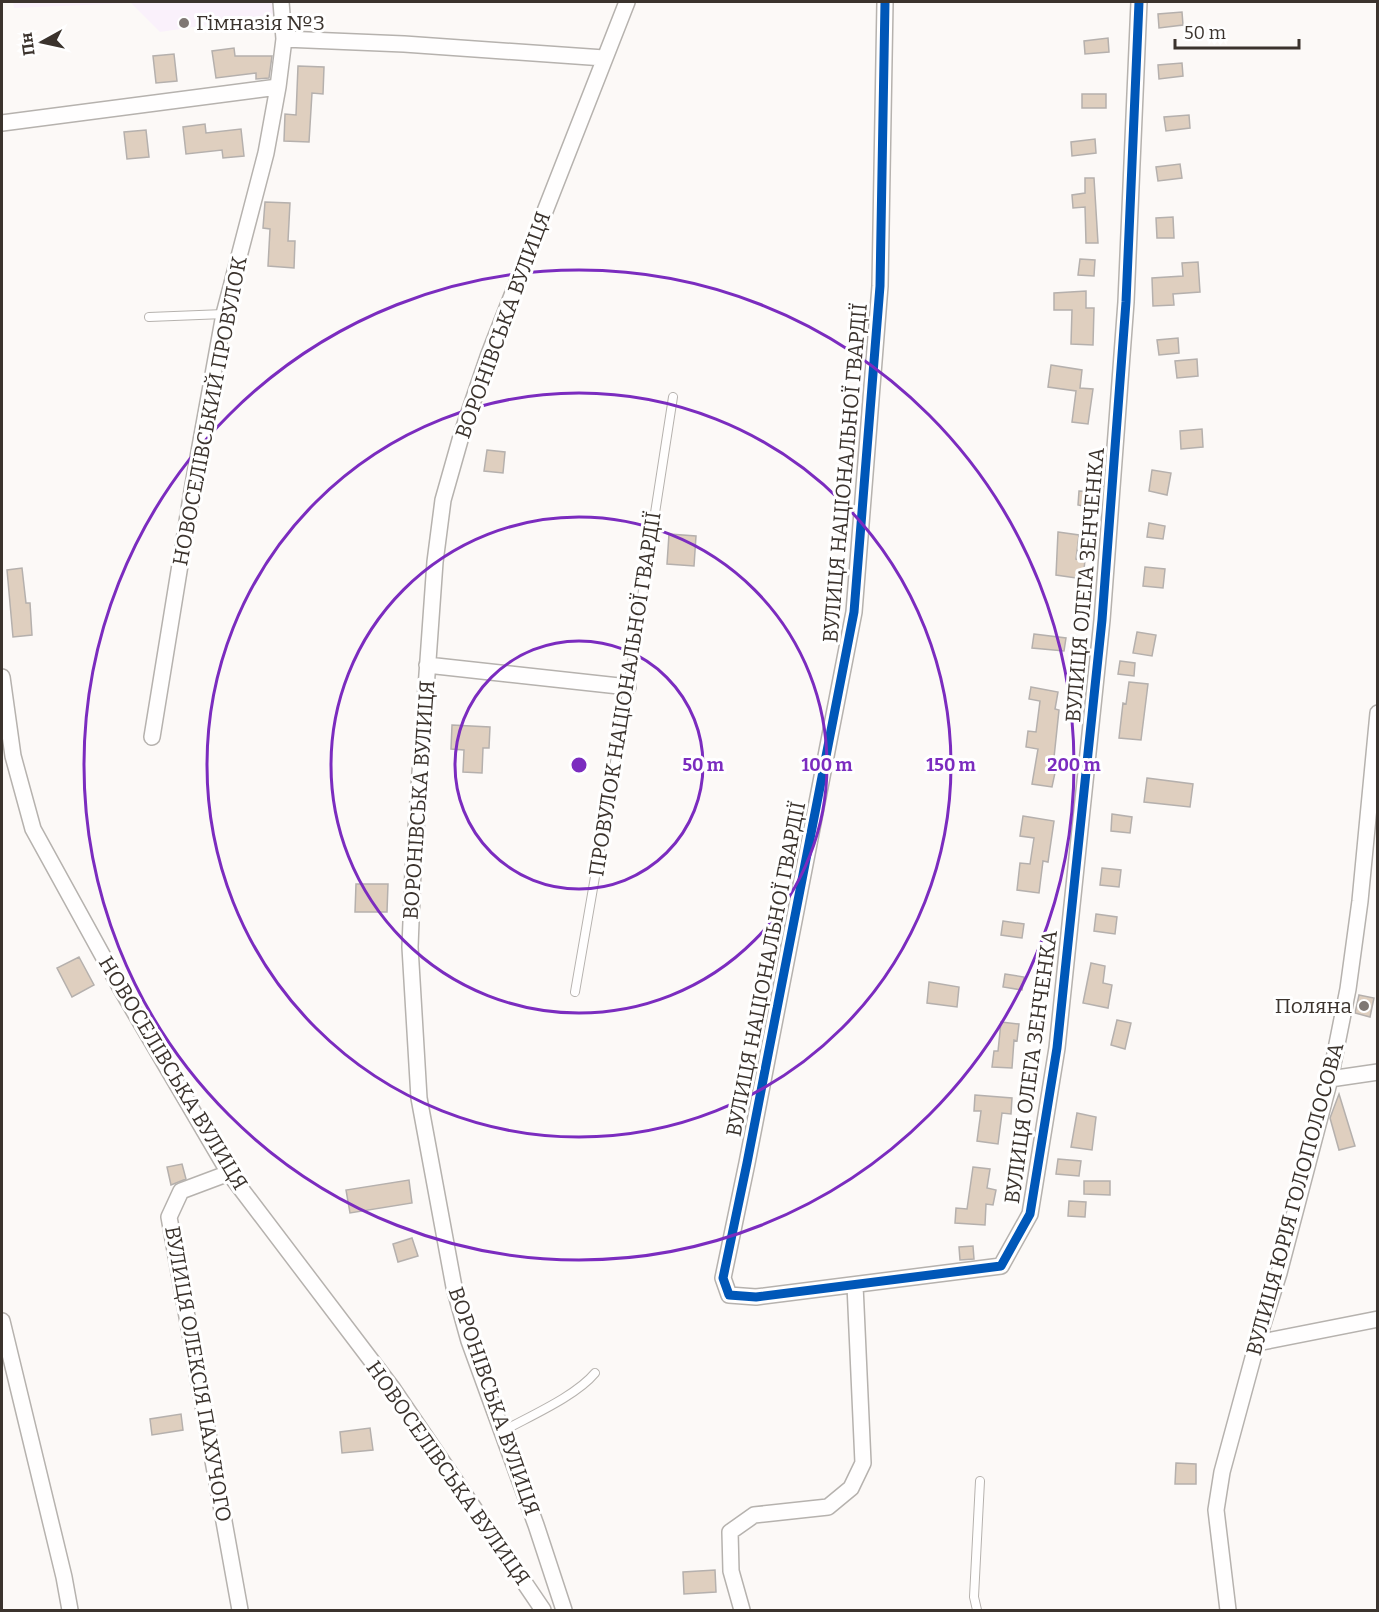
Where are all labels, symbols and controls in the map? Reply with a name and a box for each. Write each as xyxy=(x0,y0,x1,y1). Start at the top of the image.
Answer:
place label: Гімназія №3 xyxy=(196,10,325,36)
north arrow xyxy=(12,12,72,72)
scale bar xyxy=(1175,12,1300,50)
marker: Гімназія №3 xyxy=(177,16,191,30)
text: 50 m xyxy=(1184,22,1226,44)
text: Пн xyxy=(17,31,39,57)
street label: ВОРОНІВСЬКА ВУЛИЦЯ xyxy=(450,208,556,442)
street label: НОВОСЕЛІВСЬКИЙ ПРОВУЛОК xyxy=(167,254,253,568)
street label: ВУЛИЦЯ НАЦІОНАЛЬНОЇ ГВАРДІЇ xyxy=(817,302,873,644)
street label: ВУЛИЦЯ ОЛЕГА ЗЕНЧЕНКА xyxy=(1060,446,1110,724)
street label: ПРОВУЛОК НАЦІОНАЛЬНОЇ ГВАРДІЇ xyxy=(583,510,667,878)
street label: ВОРОНІВСЬКА ВУЛИЦЯ xyxy=(398,680,440,920)
text: 50 m xyxy=(682,754,724,776)
text: 100 m xyxy=(801,754,853,776)
text: 150 m xyxy=(926,754,976,776)
text: 200 m xyxy=(1047,754,1101,776)
centre of rings xyxy=(569,755,589,775)
street label: ВУЛИЦЯ НАЦІОНАЛЬНОЇ ГВАРДІЇ xyxy=(721,799,811,1139)
street label: ВУЛИЦЯ ОЛЕГА ЗЕНЧЕНКА xyxy=(999,928,1063,1205)
street label: НОВОСЕЛІВСЬКА ВУЛИЦЯ xyxy=(93,951,253,1195)
place label: Поляна xyxy=(1275,993,1352,1019)
marker: Поляна xyxy=(1357,999,1371,1013)
street label: ВУЛИЦЯ ЮРІЯ ГОЛОПОЛОСОВА xyxy=(1241,1040,1349,1358)
street label: ВУЛИЦЯ ОЛЕКСІЯ ПАХУЧОГО xyxy=(159,1224,237,1524)
street label: ВОРОНІВСЬКА ВУЛИЦЯ xyxy=(443,1283,545,1519)
street label: НОВОСЕЛІВСЬКА ВУЛИЦЯ xyxy=(360,1356,536,1590)

